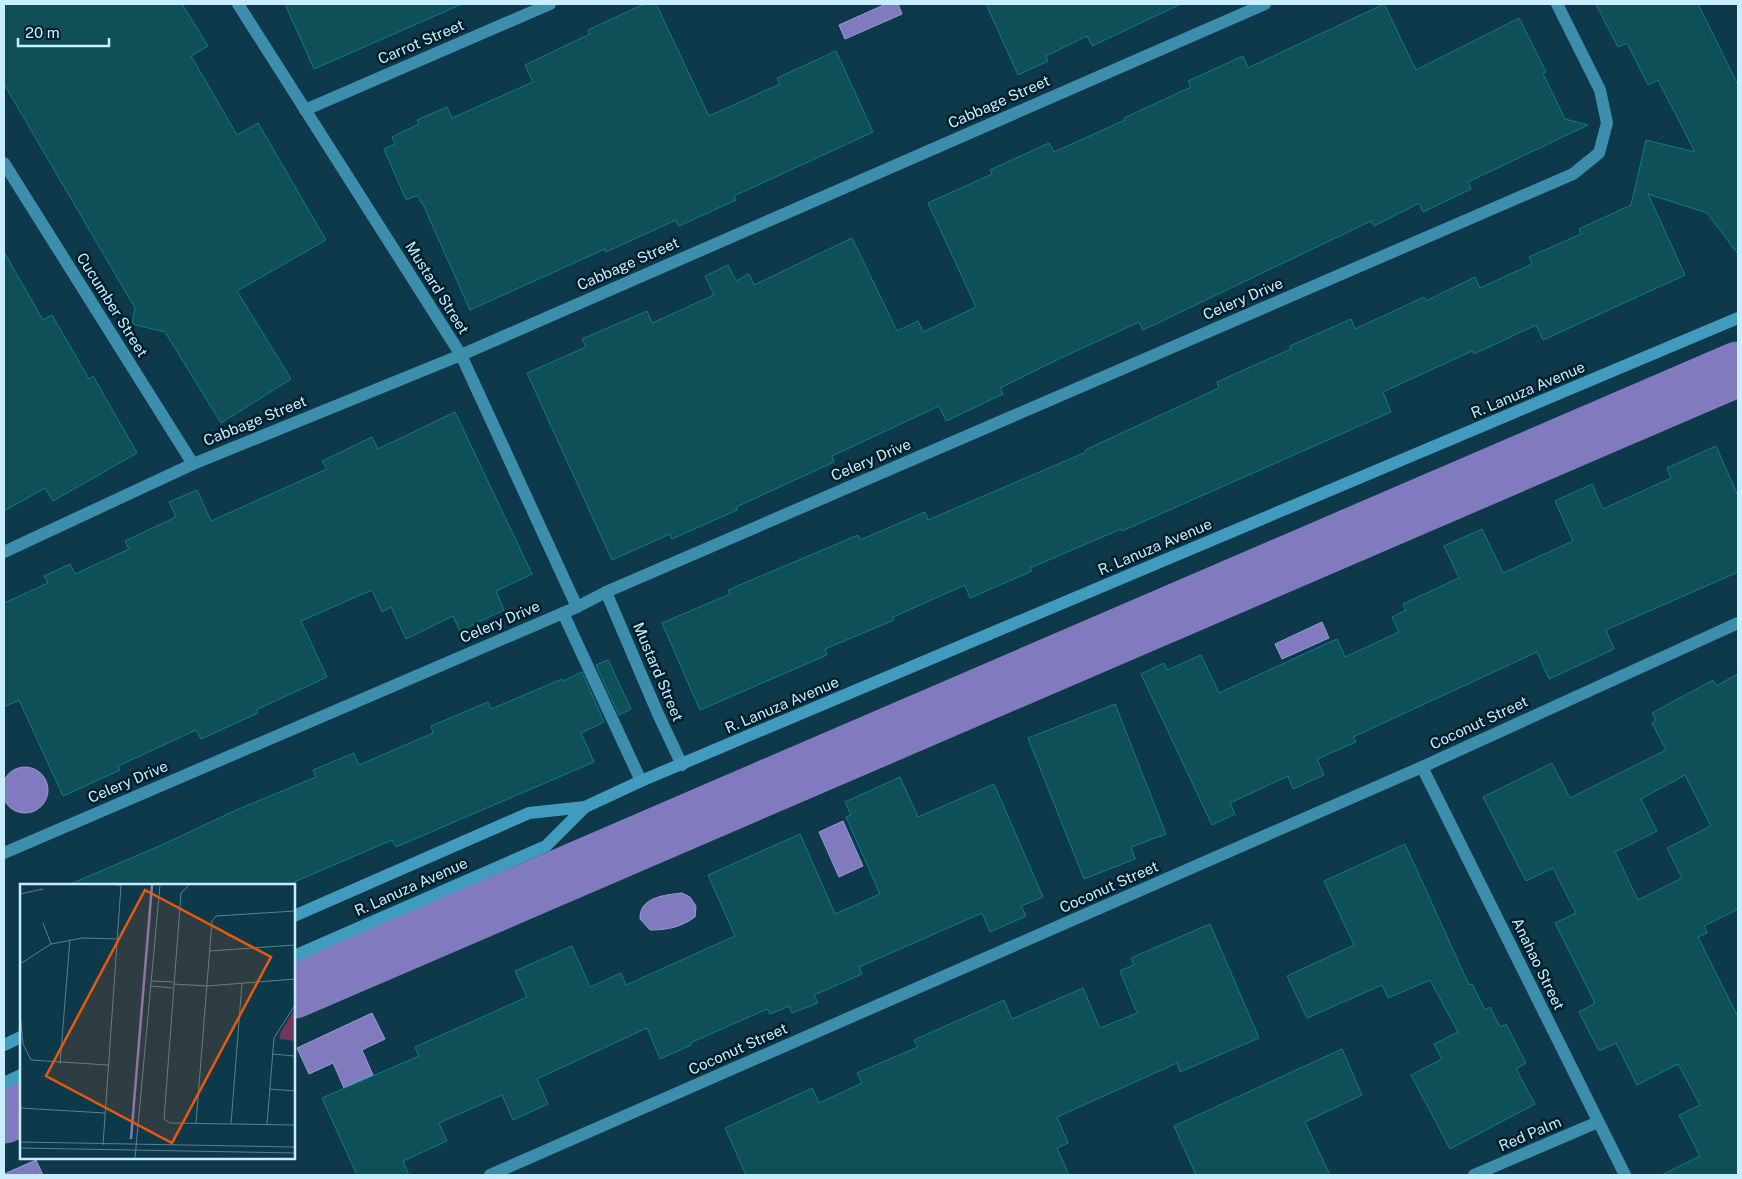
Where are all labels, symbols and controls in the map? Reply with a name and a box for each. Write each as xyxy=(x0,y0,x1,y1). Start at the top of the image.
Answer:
scale bar xyxy=(18,15,109,47)
street label: Carrot Street xyxy=(375,16,466,67)
text: 20 m xyxy=(25,24,60,41)
street label: Cabbage Street xyxy=(945,71,1052,132)
street label: Cabbage Street xyxy=(574,233,681,294)
street label: Mustard Street xyxy=(402,238,473,337)
street label: Cucumber Street xyxy=(73,249,151,360)
street label: Celery Drive xyxy=(1200,274,1285,323)
street label: R. Lanuza Avenue xyxy=(1468,358,1587,421)
street label: Cabbage Street xyxy=(201,392,309,449)
street label: Celery Drive xyxy=(828,435,913,484)
street label: R. Lanuza Avenue xyxy=(1095,515,1214,578)
street label: Celery Drive xyxy=(457,597,542,646)
street label: Mustard Street xyxy=(630,620,687,724)
street label: R. Lanuza Avenue xyxy=(722,673,841,736)
street label: Coconut Street xyxy=(1427,692,1531,753)
street label: Celery Drive xyxy=(85,757,170,806)
street label: R. Lanuza Avenue xyxy=(352,854,470,919)
street label: Coconut Street xyxy=(1057,857,1161,916)
inset map xyxy=(20,884,295,1159)
street label: Anahao Street xyxy=(1509,915,1568,1013)
street label: Coconut Street xyxy=(686,1019,790,1078)
street label: Red Palm xyxy=(1496,1113,1564,1154)

